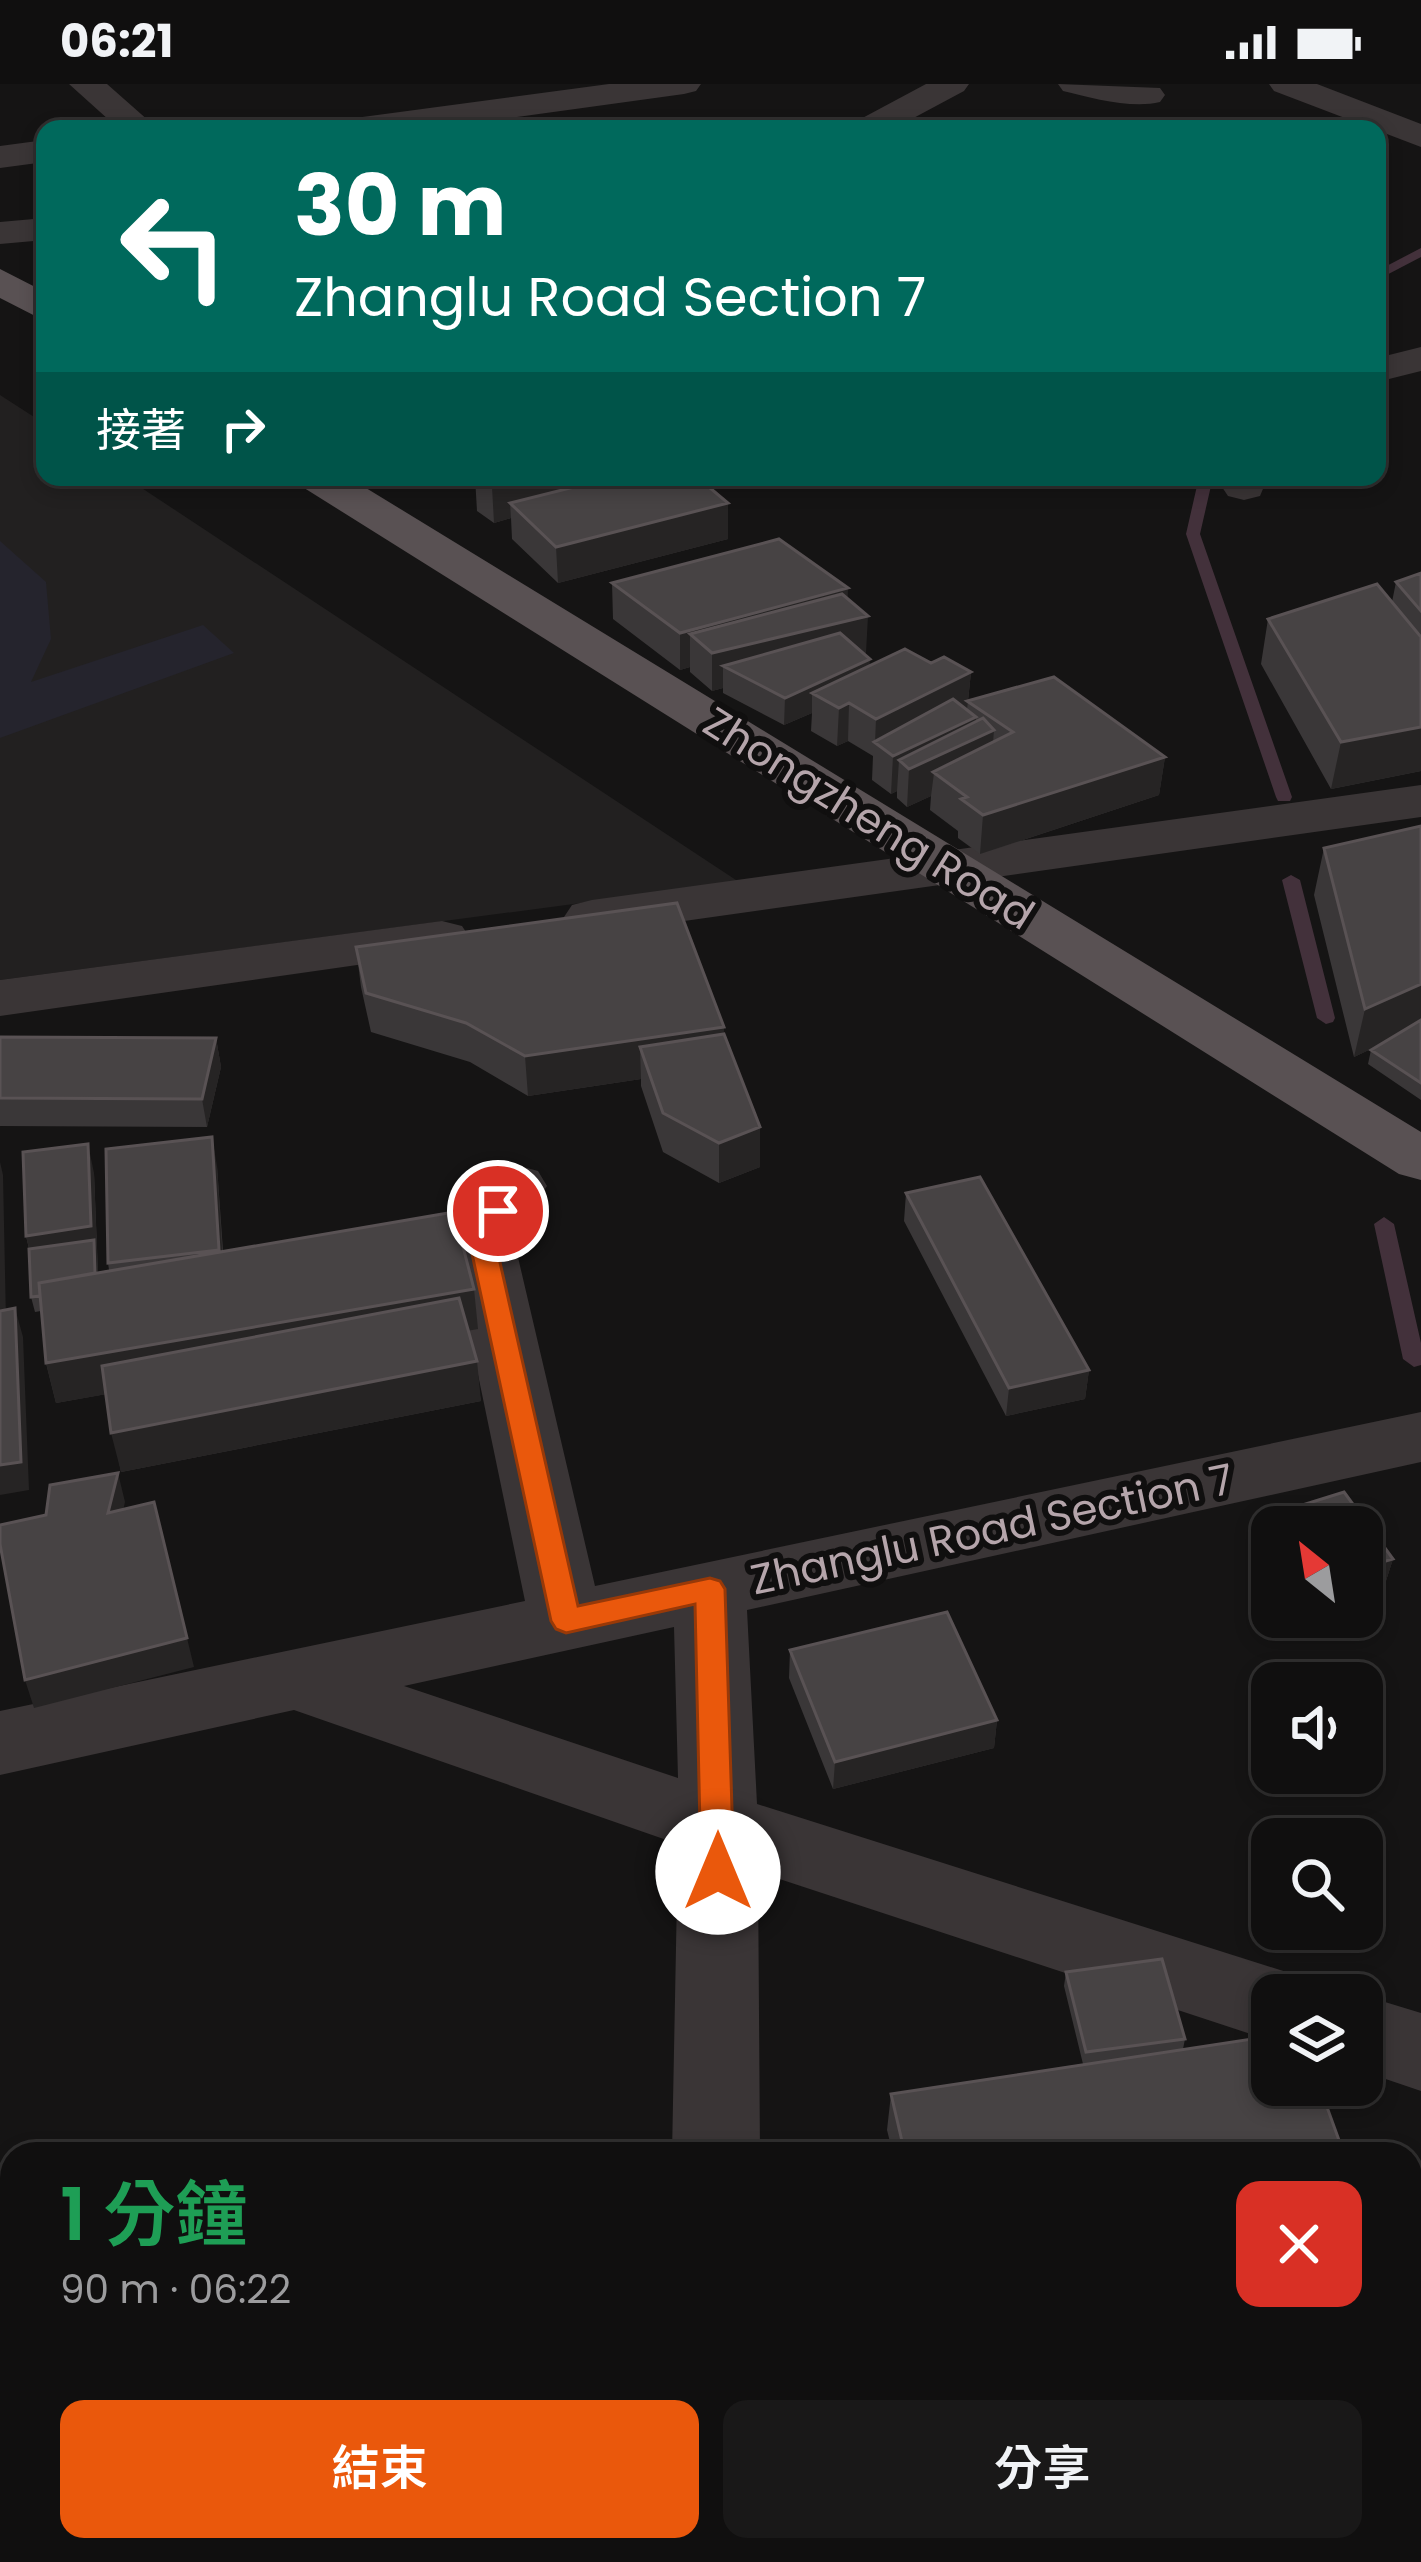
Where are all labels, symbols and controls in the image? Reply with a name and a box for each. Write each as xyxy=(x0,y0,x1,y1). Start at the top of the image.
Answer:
text: 06:21 xyxy=(60,10,173,73)
text: 30 m xyxy=(294,147,506,264)
icon: left xyxy=(96,168,252,324)
text: Zhanglu Road Section 7 xyxy=(294,259,926,335)
icon: right xyxy=(210,396,276,462)
text: 接著 xyxy=(96,399,186,462)
street label: Zhongzheng Road xyxy=(692,693,1045,944)
pin xyxy=(447,1160,549,1262)
icon: arrive xyxy=(465,1178,531,1244)
street label: Zhanglu Road Section 7 xyxy=(745,1450,1239,1609)
north arrow xyxy=(1251,1506,1383,1638)
map controls xyxy=(1251,1506,1383,2106)
button: sound xyxy=(1251,1662,1383,1794)
position arrow xyxy=(655,1809,781,1935)
button: search xyxy=(1251,1818,1383,1950)
button: layers xyxy=(1251,1974,1383,2106)
text: 1 分鐘 xyxy=(60,2164,247,2265)
button: close xyxy=(1236,2181,1362,2307)
text: 90 m · 06:22 xyxy=(60,2262,291,2317)
button: 結束 xyxy=(60,2400,699,2538)
button: 分享 xyxy=(723,2400,1362,2538)

